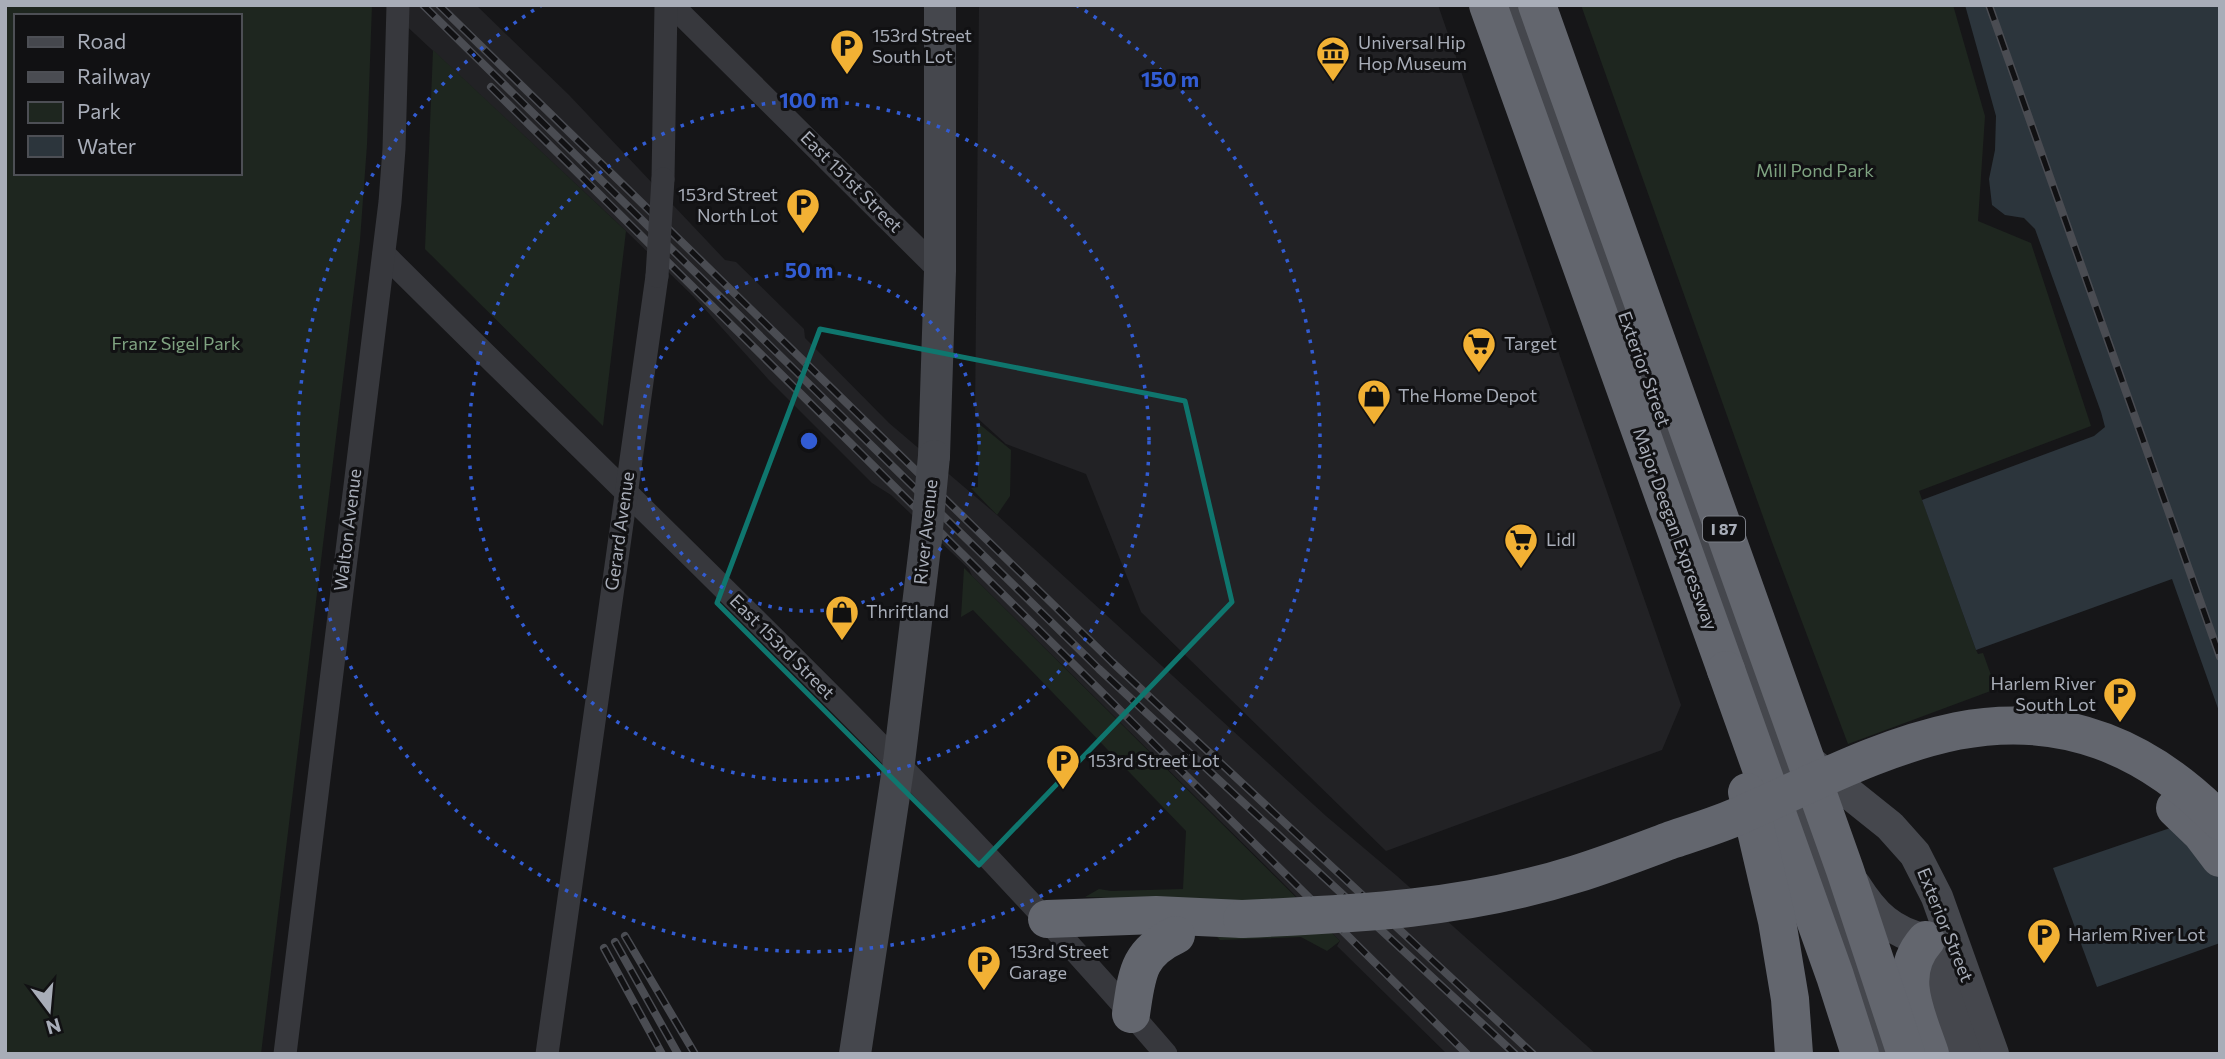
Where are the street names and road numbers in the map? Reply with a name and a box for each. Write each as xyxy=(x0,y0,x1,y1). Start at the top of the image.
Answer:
street label: East 151st Street xyxy=(796,126,907,237)
street label: Exterior Street xyxy=(1614,308,1676,429)
street label: Major Deegan Expressway xyxy=(1629,424,1723,633)
street label: Walton Avenue xyxy=(329,467,365,592)
street label: Gerard Avenue xyxy=(600,470,638,592)
street label: River Avenue xyxy=(909,478,941,586)
road number: I 87 xyxy=(1703,516,1745,542)
street label: East 153rd Street xyxy=(726,589,840,703)
street label: Exterior Street xyxy=(1913,864,1979,985)

